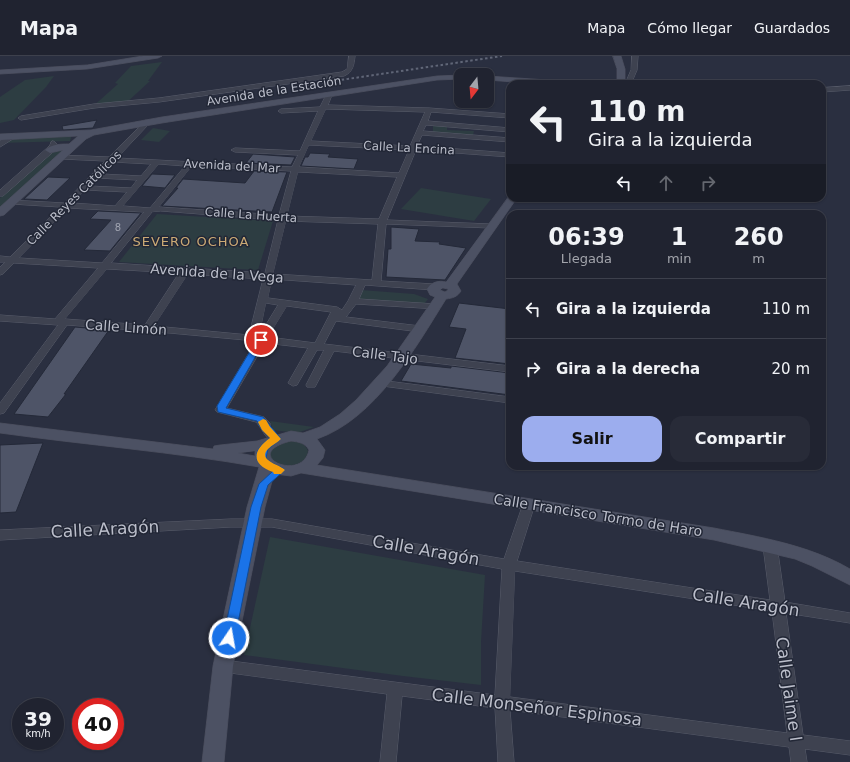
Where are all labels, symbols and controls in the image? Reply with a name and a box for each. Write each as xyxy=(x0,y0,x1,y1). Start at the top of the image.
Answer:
text: Mapa xyxy=(20,17,78,39)
text: Mapa xyxy=(587,20,625,36)
text: Cómo llegar xyxy=(647,20,732,36)
text: Guardados xyxy=(754,20,830,36)
north arrow xyxy=(454,68,494,108)
map controls xyxy=(454,68,494,108)
street label: Avenida de la Estación xyxy=(206,73,342,109)
text: 110 m xyxy=(588,95,685,128)
icon: left xyxy=(522,96,574,148)
text: Gira a la izquierda xyxy=(588,129,753,150)
street label: Calle La Encina xyxy=(363,139,455,157)
street label: Calle Reyes Católicos xyxy=(24,148,124,248)
street label: Avenida del Mar xyxy=(183,156,281,176)
icon: left xyxy=(613,172,635,194)
icon: ahead xyxy=(655,172,677,194)
icon: right xyxy=(697,172,719,194)
street label: Calle La Huerta xyxy=(204,205,298,225)
house number: 8 xyxy=(115,222,121,233)
text: 06:39 xyxy=(548,223,625,251)
text: 1 xyxy=(671,223,687,251)
text: 260 xyxy=(734,223,784,251)
district label: SEVERO OCHOA xyxy=(133,234,249,249)
text: Llegada xyxy=(561,251,612,266)
text: min xyxy=(667,251,691,266)
text: m xyxy=(752,251,765,266)
street label: Avenida de la Vega xyxy=(150,260,284,286)
icon: left xyxy=(522,298,544,320)
text: Gira a la izquierda xyxy=(556,300,711,318)
text: 110 m xyxy=(762,300,810,318)
street label: Calle Limón xyxy=(85,316,167,338)
pin xyxy=(244,323,278,357)
icon: arrive xyxy=(250,329,272,351)
street label: Calle Tajo xyxy=(351,343,419,367)
icon: right xyxy=(522,358,544,380)
text: Gira a la derecha xyxy=(556,360,700,378)
text: 20 m xyxy=(772,360,810,378)
button: Salir xyxy=(522,416,662,462)
button: Compartir xyxy=(670,416,810,462)
street label: Calle Francisco Tormo de Haro xyxy=(493,491,703,539)
street label: Calle Aragón xyxy=(50,516,160,542)
street label: Calle Aragón xyxy=(371,531,481,569)
street label: Calle Aragón xyxy=(691,584,801,620)
position arrow xyxy=(208,617,250,659)
street label: Calle Jaime I xyxy=(772,636,806,742)
street label: Calle Monseñor Espinosa xyxy=(431,684,643,730)
speed limit sign: 40 xyxy=(72,698,124,750)
text: 39 xyxy=(24,707,52,731)
text: km/h xyxy=(25,728,51,739)

